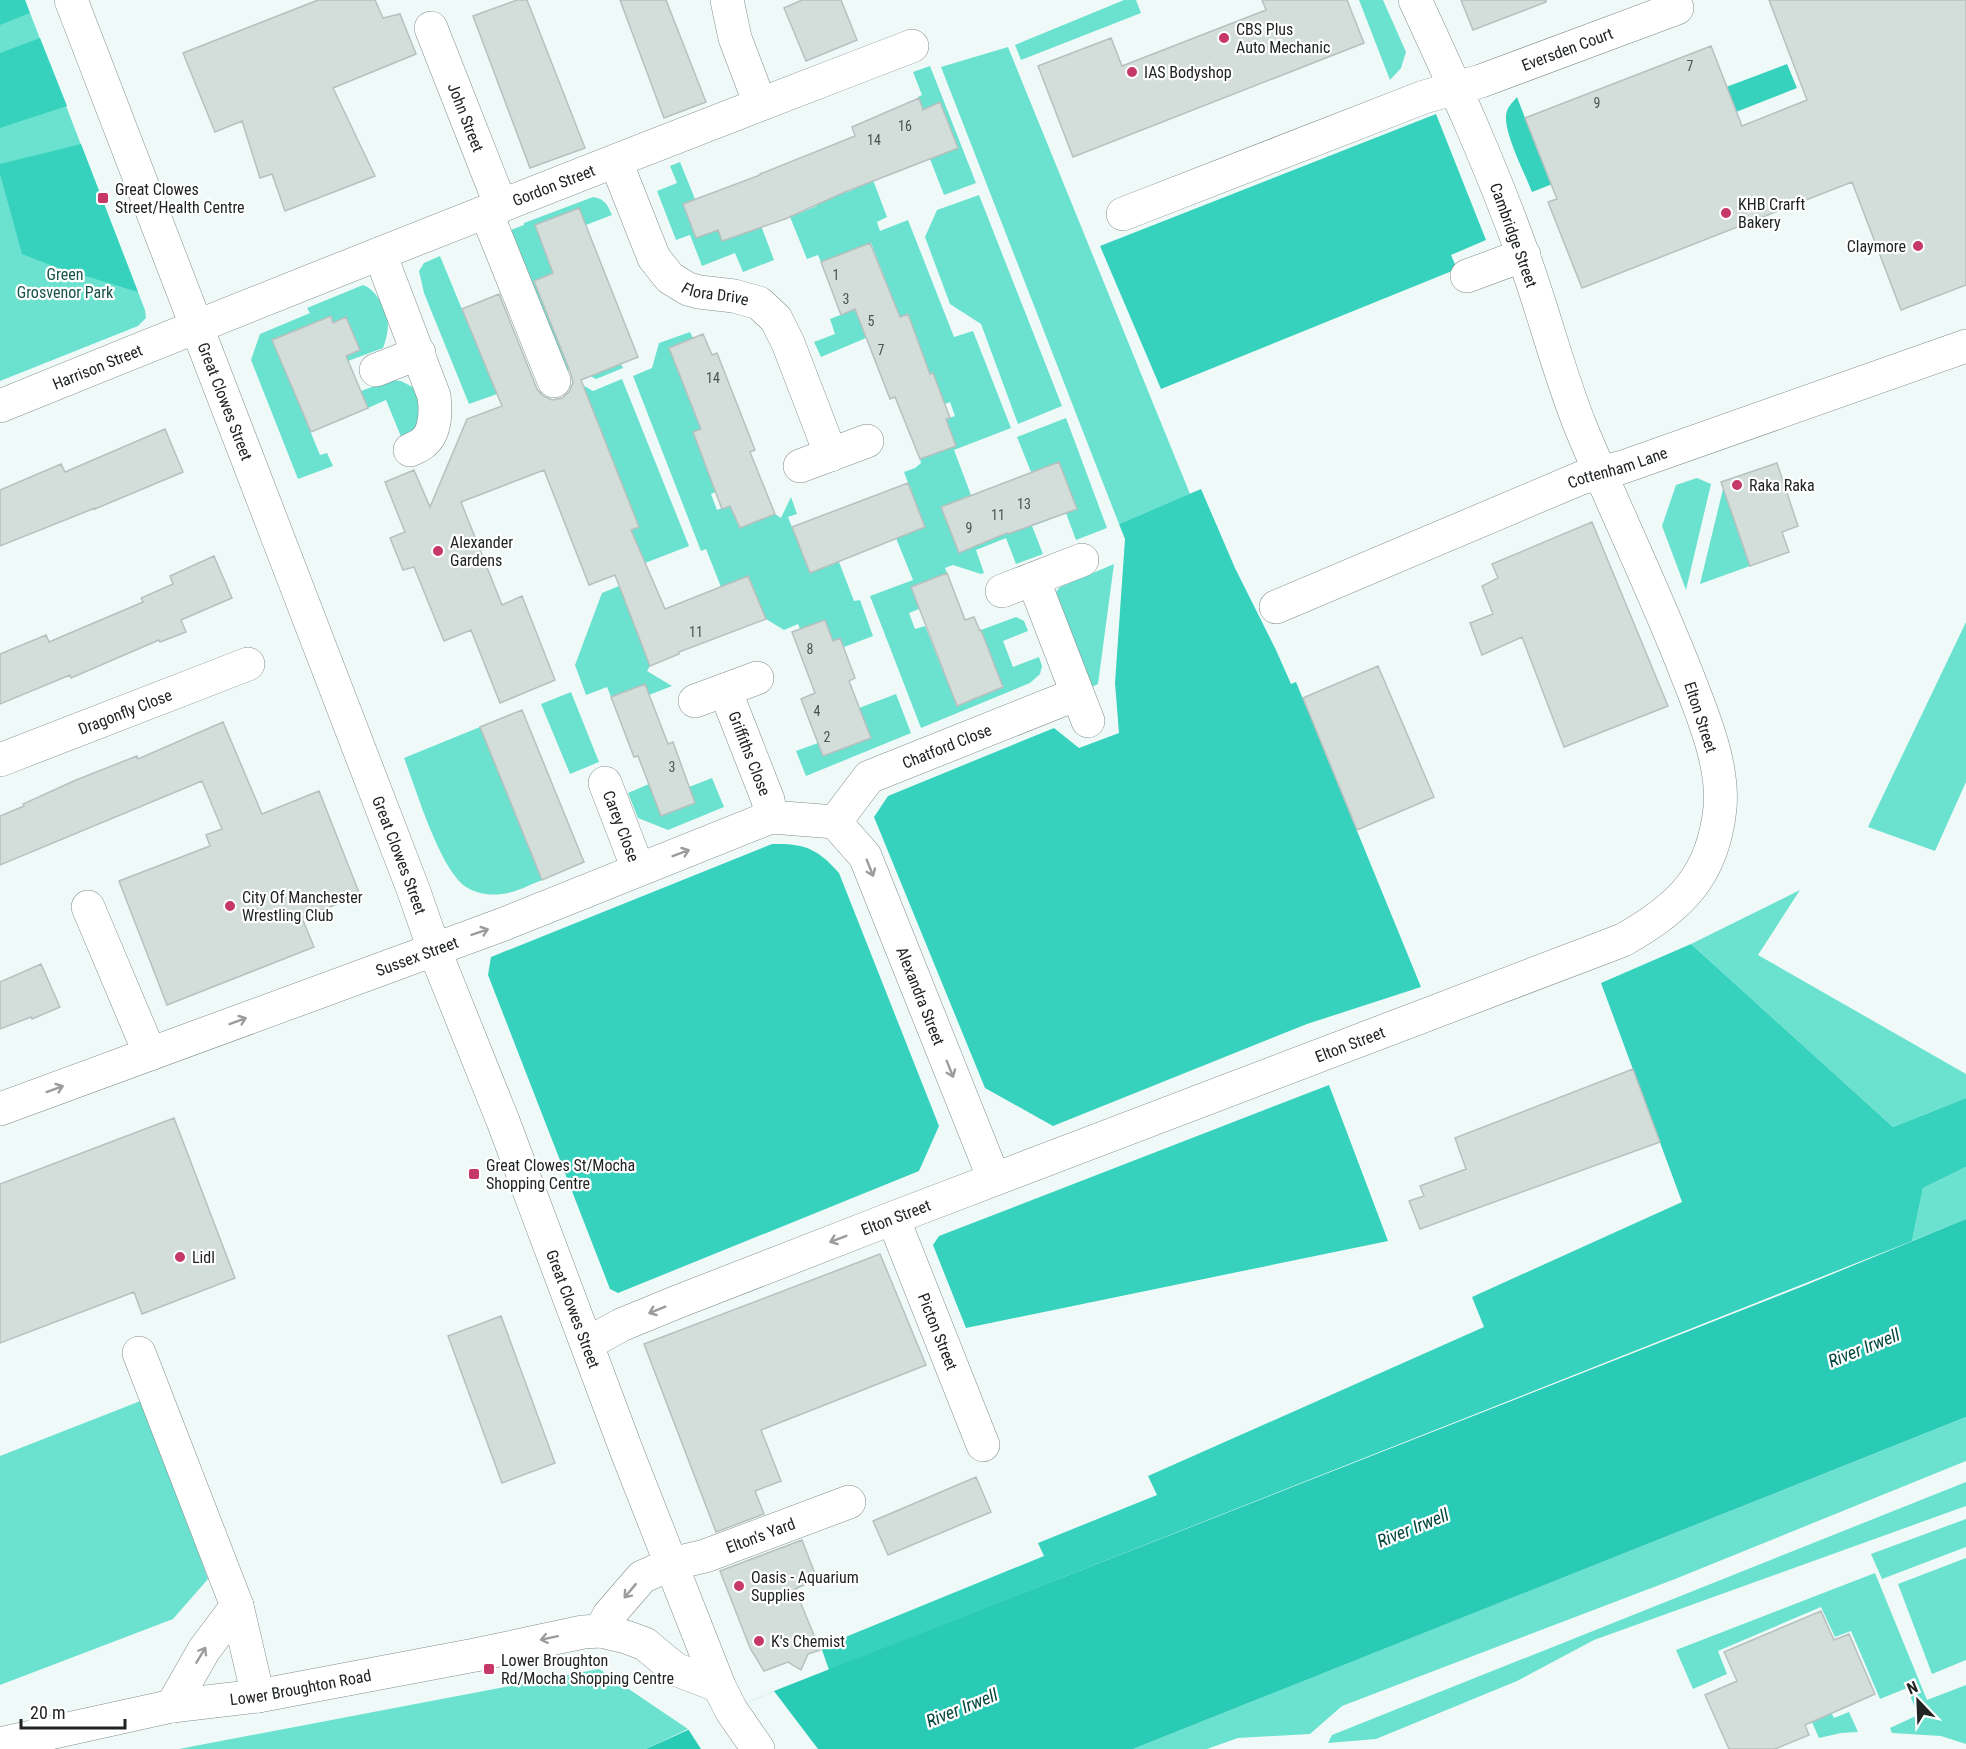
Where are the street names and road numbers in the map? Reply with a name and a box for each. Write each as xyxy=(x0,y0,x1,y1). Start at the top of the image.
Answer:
street label: Eversden Court xyxy=(1519,24,1616,75)
street label: John Street xyxy=(444,80,488,155)
street label: Gordon Street xyxy=(510,161,598,210)
street label: Cambridge Street xyxy=(1486,180,1541,290)
street label: Flora Drive xyxy=(678,278,751,310)
street label: Harrison Street xyxy=(50,340,145,394)
street label: Great Clowes Street xyxy=(194,340,256,463)
street label: Cottenham Lane xyxy=(1565,443,1670,493)
street label: Elton Street xyxy=(1680,679,1721,755)
street label: Dragonfly Close xyxy=(76,685,175,739)
street label: Griffiths Close xyxy=(724,709,774,798)
street label: Chatford Close xyxy=(900,720,994,773)
street label: Carey Close xyxy=(599,788,643,864)
street label: Great Clowes Street xyxy=(368,793,430,917)
street label: Sussex Street xyxy=(373,933,461,980)
street label: Alexandra Street xyxy=(892,944,949,1048)
street label: Elton Street xyxy=(1312,1023,1388,1066)
street label: Elton Street xyxy=(858,1195,934,1240)
street label: Great Clowes Street xyxy=(542,1247,604,1371)
street label: Picton Street xyxy=(914,1290,961,1373)
street label: Elton's Yard xyxy=(723,1514,798,1557)
street label: Lower Broughton Road xyxy=(229,1666,373,1709)

